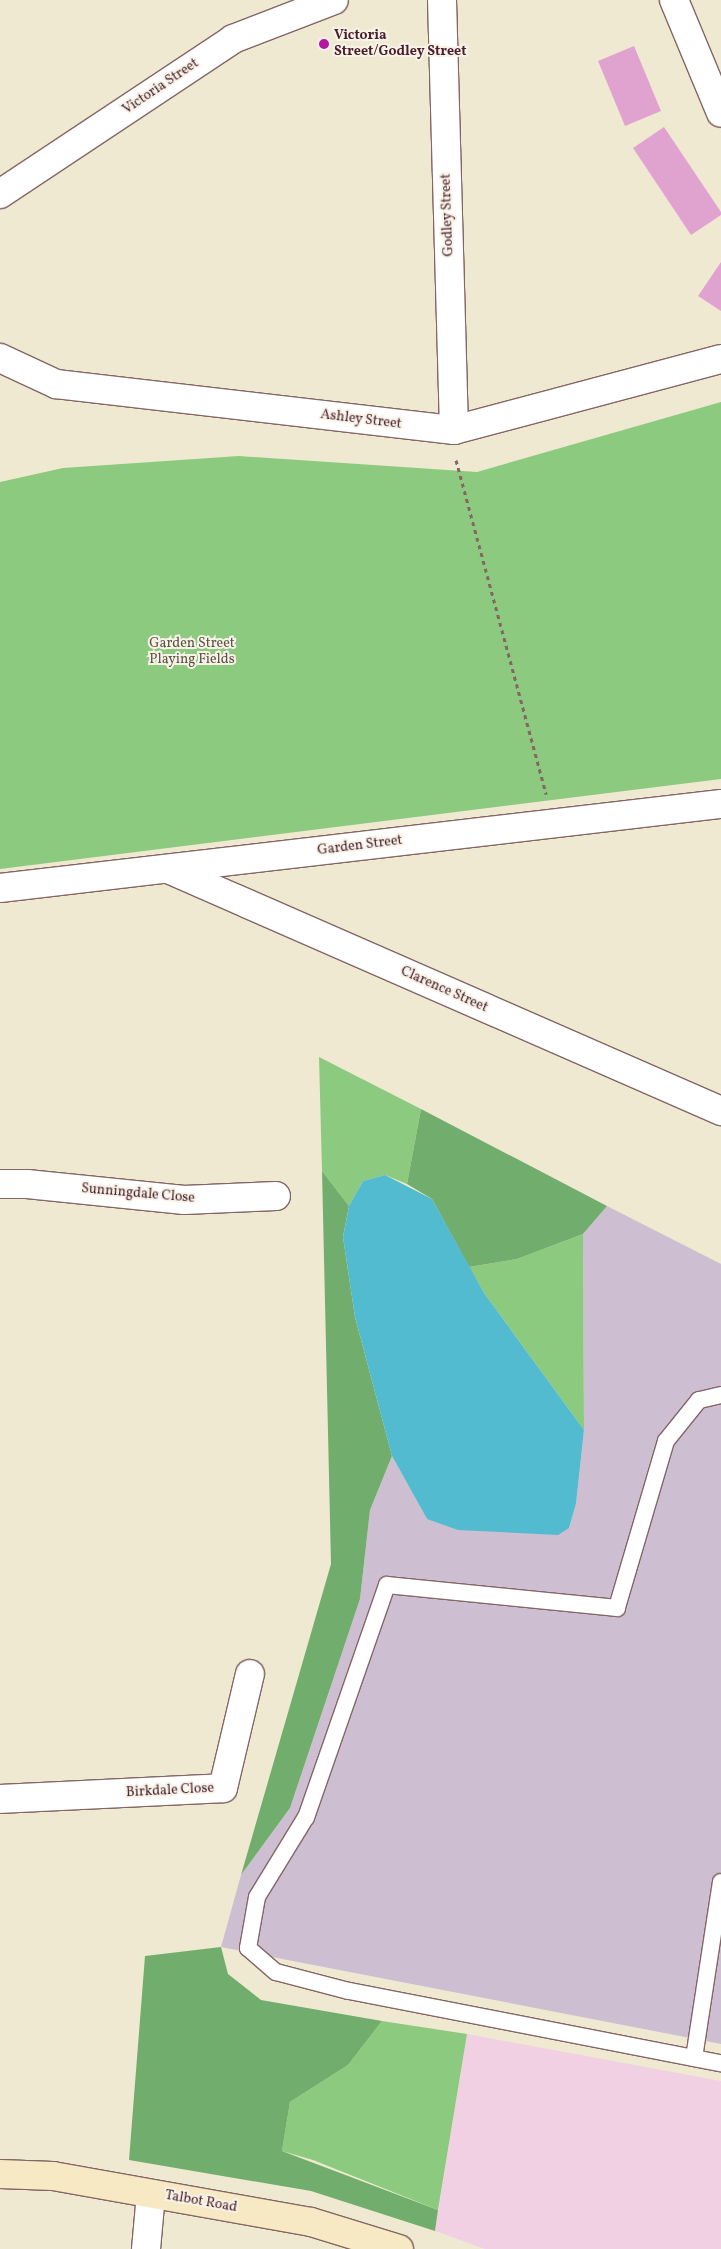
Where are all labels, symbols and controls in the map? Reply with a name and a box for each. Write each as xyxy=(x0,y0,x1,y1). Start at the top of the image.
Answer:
place label: Victoria Street/Godley Street xyxy=(334,28,467,60)
marker: Victoria Street/Godley Street xyxy=(318,38,330,50)
street label: Victoria Street xyxy=(120,55,202,119)
street label: Godley Street xyxy=(438,173,458,257)
street label: Ashley Street xyxy=(319,407,403,433)
park label: Garden Street Playing Fields xyxy=(149,636,235,669)
street label: Garden Street xyxy=(317,832,403,860)
street label: Clarence Street xyxy=(398,963,490,1017)
street label: Sunningdale Close xyxy=(81,1181,195,1207)
street label: Birkdale Close xyxy=(126,1780,214,1802)
street label: Talbot Road xyxy=(164,2187,238,2217)

